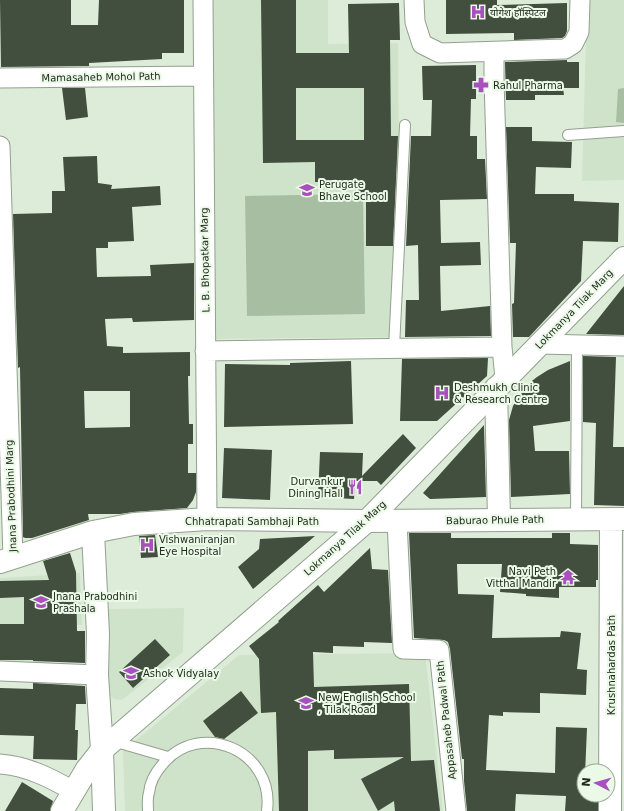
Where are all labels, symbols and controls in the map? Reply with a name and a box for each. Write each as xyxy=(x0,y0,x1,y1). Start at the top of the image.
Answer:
hospital icon: योगेश हॉस्पिटल xyxy=(469,3,487,21)
place label: योगेश हॉस्पिटल xyxy=(490,7,546,18)
street label: Mamasaheb Mohol Path xyxy=(41,70,161,84)
pharmacy icon: Rahul Pharma xyxy=(472,76,490,94)
place label: Rahul Pharma xyxy=(493,80,563,91)
place label: Perugate Bhave School xyxy=(319,179,387,202)
school or university icon: Perugate Bhave School xyxy=(298,181,316,199)
street label: L. B. Bhopatkar Marg xyxy=(199,207,211,313)
street label: Lokmanya Tilak Marg xyxy=(533,267,615,351)
place label: Deshmukh Clinic & Research Centre xyxy=(454,382,547,405)
hospital icon: Deshmukh Clinic & Research Centre xyxy=(433,384,451,402)
street label: Jnana Prabodhini Marg xyxy=(4,440,18,553)
place label: Durvankur Dining Hall xyxy=(288,476,344,499)
restaurant icon: Durvankur Dining Hall xyxy=(346,478,364,496)
street label: Lokmanya Tilak Marg xyxy=(302,498,388,578)
street label: Baburao Phule Path xyxy=(446,514,544,526)
street label: Chhatrapati Sambhaji Path xyxy=(185,516,319,527)
place label: Vishwaniranjan Eye Hospital xyxy=(159,534,235,557)
hospital icon: Vishwaniranjan Eye Hospital xyxy=(138,536,156,554)
place label: Navi Peth Vitthal Mandir xyxy=(486,566,557,589)
temple icon: Navi Peth Vitthal Mandir xyxy=(559,568,577,586)
place label: Jnana Prabodhini Prashala xyxy=(52,591,137,614)
school or university icon: Jnana Prabodhini Prashala xyxy=(32,593,50,611)
street label: Krushnahardas Path xyxy=(606,615,617,715)
street label: Appasaheb Padwal Path xyxy=(434,660,458,780)
school or university icon: Ashok Vidyalay xyxy=(122,664,140,682)
place label: Ashok Vidyalay xyxy=(143,668,219,679)
place label: New English School , Tilak Road xyxy=(318,692,415,715)
school or university icon: New English School , Tilak Road xyxy=(297,694,315,712)
north arrow xyxy=(576,763,616,803)
text: N xyxy=(580,777,593,787)

